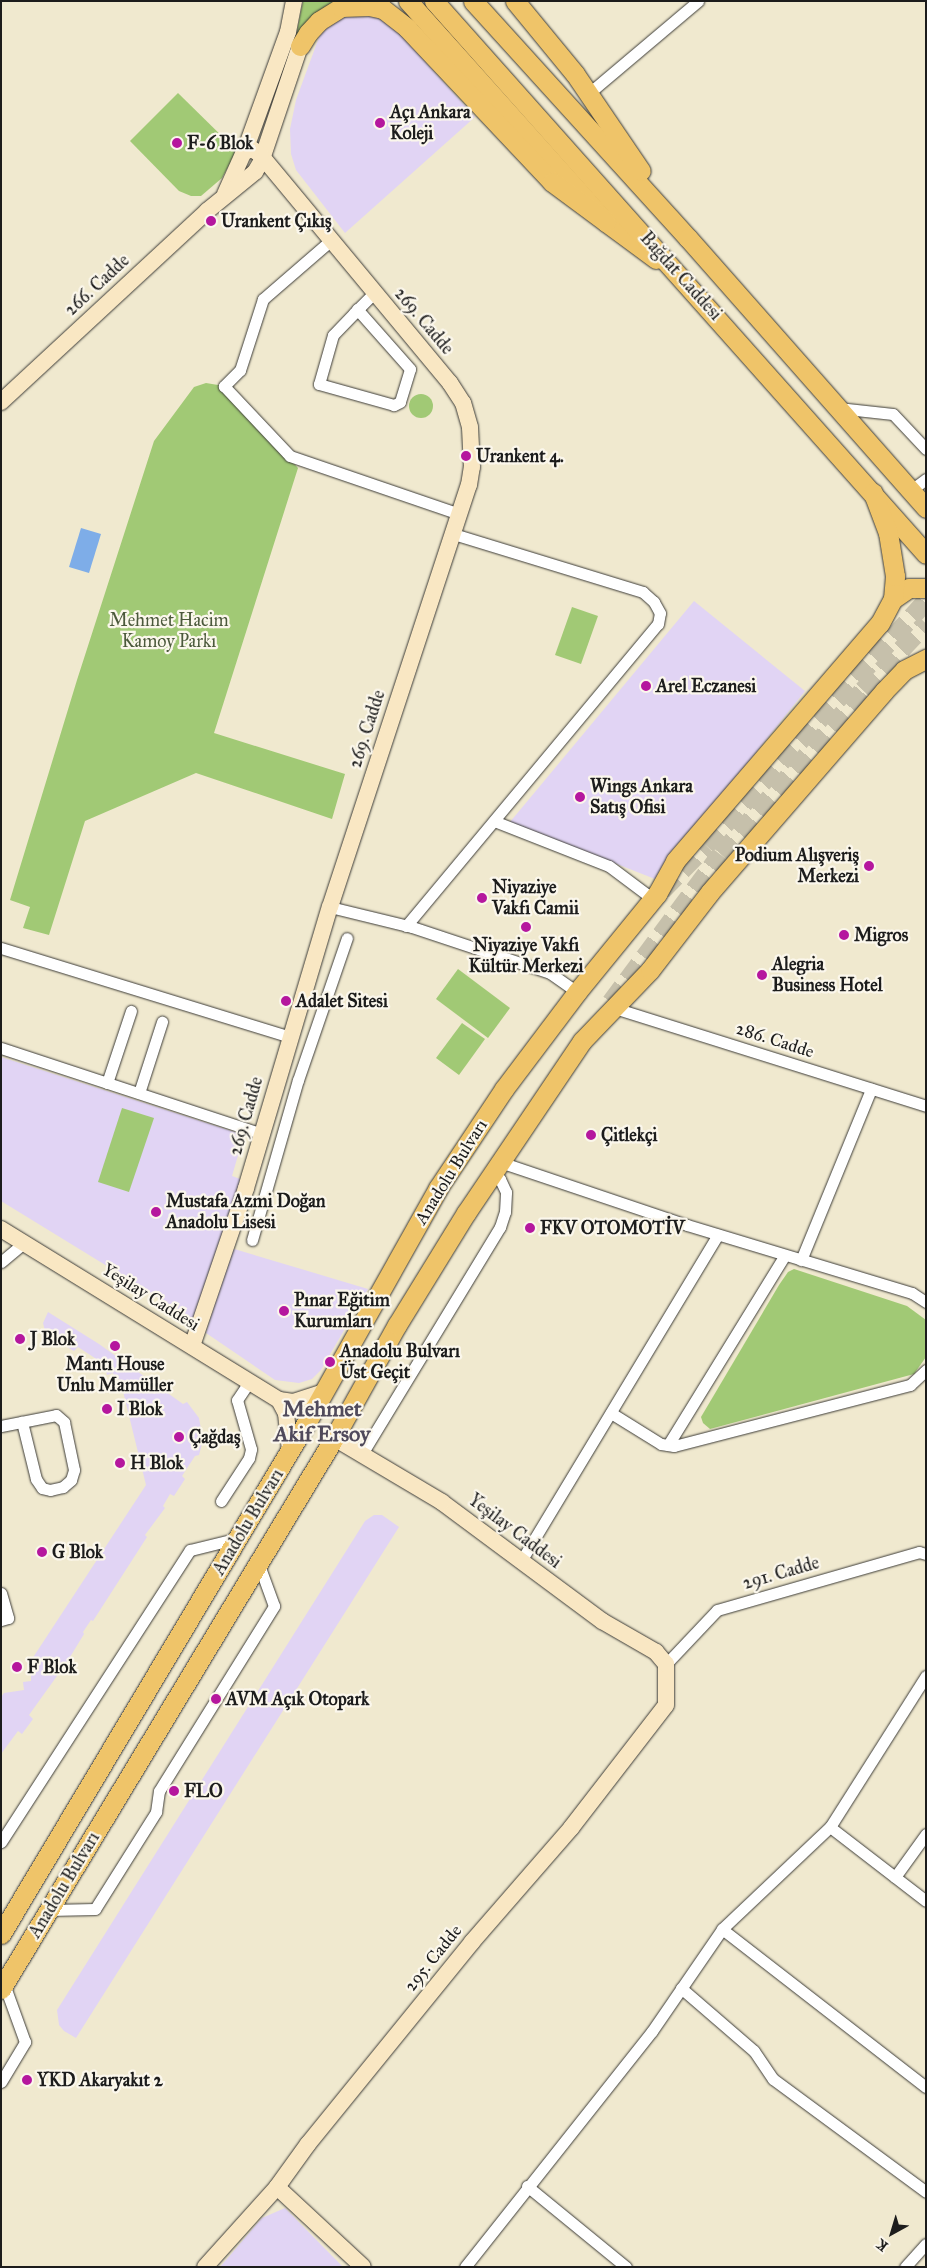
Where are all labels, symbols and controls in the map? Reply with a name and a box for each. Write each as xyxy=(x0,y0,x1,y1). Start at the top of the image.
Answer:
place label: Açı Ankara Koleji xyxy=(390,102,471,144)
marker: Açı Ankara Koleji xyxy=(374,117,386,129)
place label: F-6 Blok xyxy=(187,132,253,154)
marker: F-6 Blok xyxy=(171,137,183,149)
place label: Urankent Çıkış xyxy=(221,210,332,232)
marker: Urankent Çıkış xyxy=(205,215,217,227)
street label: Bağdat Caddesi xyxy=(636,227,726,325)
street label: 266. Cadde xyxy=(60,250,134,320)
street label: 269. Cadde xyxy=(390,283,458,359)
place label: Urankent 4. xyxy=(476,445,564,467)
marker: Urankent 4. xyxy=(460,450,472,462)
park label: Mehmet Hacim Kamoy Parkı xyxy=(109,610,229,652)
place label: Arel Eczanesi xyxy=(656,675,756,697)
marker: Arel Eczanesi xyxy=(640,680,652,692)
street label: 269. Cadde xyxy=(344,687,390,771)
place label: Wings Ankara Satış Ofisi xyxy=(590,776,693,819)
marker: Wings Ankara Satış Ofisi xyxy=(574,791,586,803)
place label: Podium Alışveriş Merkezi xyxy=(735,845,859,888)
marker: Podium Alışveriş Merkezi xyxy=(863,860,875,872)
place label: Niyaziye Vakfı Camii xyxy=(492,877,579,920)
marker: Niyaziye Vakfı Camii xyxy=(476,892,488,904)
marker: Niyaziye Vakfı Kültür Merkezi xyxy=(520,921,532,933)
place label: Migros xyxy=(854,924,908,946)
marker: Migros xyxy=(838,929,850,941)
place label: Niyaziye Vakfı Kültür Merkezi xyxy=(469,935,583,978)
place label: Alegria Business Hotel xyxy=(772,954,883,996)
marker: Alegria Business Hotel xyxy=(756,969,768,981)
place label: Adalet Sitesi xyxy=(296,990,388,1012)
marker: Adalet Sitesi xyxy=(280,995,292,1007)
street label: 286. Cadde xyxy=(733,1017,817,1063)
street label: 269. Cadde xyxy=(224,1074,268,1158)
street label: Anadolu Bulvarı xyxy=(410,1115,492,1229)
place label: Çitlekçi xyxy=(601,1124,658,1146)
marker: Çitlekçi xyxy=(585,1129,597,1141)
place label: Mustafa Azmi Doğan Anadolu Lisesi xyxy=(166,1191,326,1234)
marker: Mustafa Azmi Doğan Anadolu Lisesi xyxy=(150,1206,162,1218)
place label: FKV OTOMOTİV xyxy=(540,1217,685,1239)
marker: FKV OTOMOTİV xyxy=(524,1222,536,1234)
street label: Yeşilay Caddesi xyxy=(98,1259,204,1335)
place label: Pınar Eğitim Kurumları xyxy=(294,1290,390,1332)
marker: Pınar Eğitim Kurumları xyxy=(278,1305,290,1317)
place label: J Blok xyxy=(30,1328,75,1350)
marker: J Blok xyxy=(14,1333,26,1345)
marker: Mantı House Unlu Mamüller xyxy=(109,1340,121,1352)
place label: Anadolu Bulvarı Üst Geçit xyxy=(340,1341,460,1384)
place label: Mantı House Unlu Mamüller xyxy=(57,1354,173,1396)
marker: Anadolu Bulvarı Üst Geçit xyxy=(324,1356,336,1368)
district label: Mehmet Akif Ersoy xyxy=(274,1395,370,1446)
place label: I Blok xyxy=(117,1398,163,1420)
marker: I Blok xyxy=(101,1403,113,1415)
place label: Çağdaş xyxy=(189,1426,240,1448)
marker: Çağdaş xyxy=(173,1431,185,1443)
place label: H Blok xyxy=(130,1452,184,1474)
marker: H Blok xyxy=(114,1457,126,1469)
street label: Anadolu Bulvarı xyxy=(208,1465,288,1579)
street label: Yeşilay Caddesi xyxy=(464,1489,566,1573)
place label: G Blok xyxy=(52,1541,103,1563)
marker: G Blok xyxy=(36,1546,48,1558)
street label: 291. Cadde xyxy=(740,1552,822,1594)
place label: F Blok xyxy=(27,1656,77,1678)
marker: F Blok xyxy=(11,1661,23,1673)
place label: AVM Açık Otopark xyxy=(226,1688,369,1710)
marker: AVM Açık Otopark xyxy=(210,1693,222,1705)
place label: FLO xyxy=(184,1780,223,1802)
marker: FLO xyxy=(168,1785,180,1797)
street label: Anadolu Bulvarı xyxy=(24,1828,104,1942)
street label: 295. Cadde xyxy=(400,1920,466,1996)
place label: YKD Akaryakıt 2 xyxy=(37,2069,163,2091)
marker: YKD Akaryakıt 2 xyxy=(21,2074,33,2086)
north arrow xyxy=(867,2208,917,2258)
text: K xyxy=(873,2235,891,2255)

